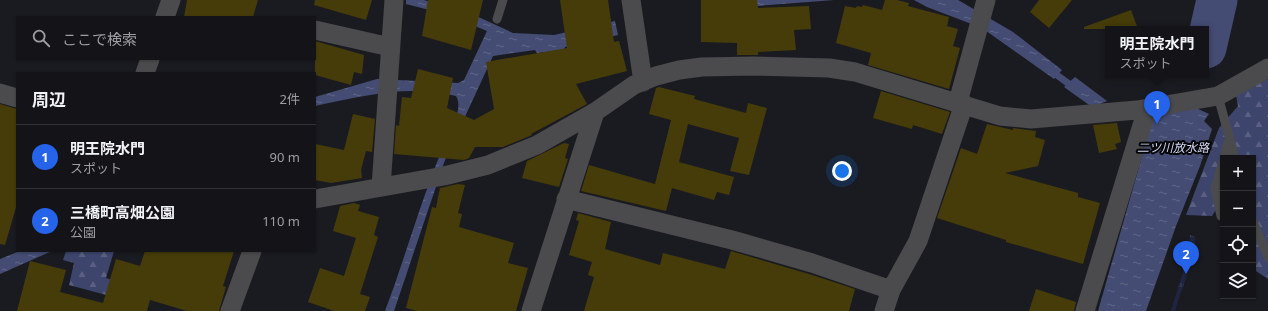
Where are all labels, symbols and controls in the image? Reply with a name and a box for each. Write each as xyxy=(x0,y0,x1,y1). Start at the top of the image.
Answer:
search box xyxy=(16,16,316,60)
popup xyxy=(1105,26,1209,78)
icon: search xyxy=(30,27,52,49)
text: ここで検索 xyxy=(62,29,137,49)
text: 明王院水門 xyxy=(1119,33,1195,53)
text: スポット xyxy=(1119,54,1172,72)
text: 周辺 xyxy=(32,88,66,111)
text: 2件 xyxy=(280,90,300,108)
pin: 1 xyxy=(1144,91,1170,124)
text: 明王院水門 xyxy=(70,138,145,158)
water label: 二ツ川放水路 xyxy=(1137,139,1210,156)
text: 1 xyxy=(41,148,49,166)
text: 90 m xyxy=(270,148,300,166)
map controls xyxy=(1220,155,1256,299)
button: + xyxy=(1220,155,1256,191)
text: スポット xyxy=(70,159,122,177)
your location xyxy=(832,161,852,181)
button: − xyxy=(1220,191,1256,227)
text: 三橋町高畑公園 xyxy=(70,202,175,222)
text: 2 xyxy=(41,212,49,230)
text: 110 m xyxy=(262,212,300,230)
text: 公園 xyxy=(70,223,96,241)
button: locate xyxy=(1220,227,1256,263)
pin: 2 xyxy=(1173,241,1199,274)
button: layers xyxy=(1220,263,1256,299)

